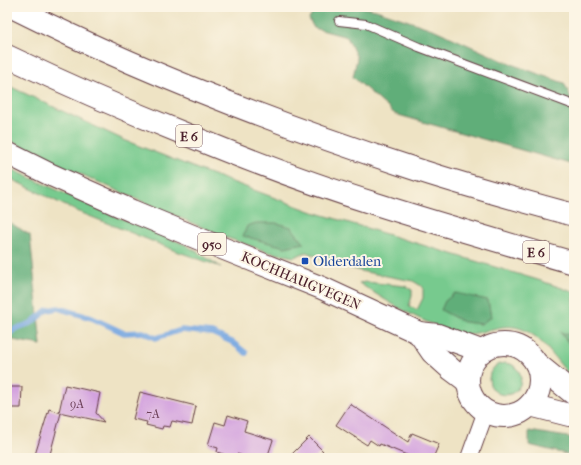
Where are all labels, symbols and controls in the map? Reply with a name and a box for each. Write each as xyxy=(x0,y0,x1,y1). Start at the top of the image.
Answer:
road number: E 6 xyxy=(176,125,202,147)
road number: 950 xyxy=(198,233,226,255)
road number: E 6 xyxy=(523,241,549,263)
street label: KOCHHAUGVEGEN xyxy=(239,248,364,314)
place label: Olderdalen xyxy=(313,253,381,270)
marker: Olderdalen xyxy=(300,256,310,266)
house number: 9A xyxy=(70,397,84,411)
house number: 7A xyxy=(146,407,160,421)

